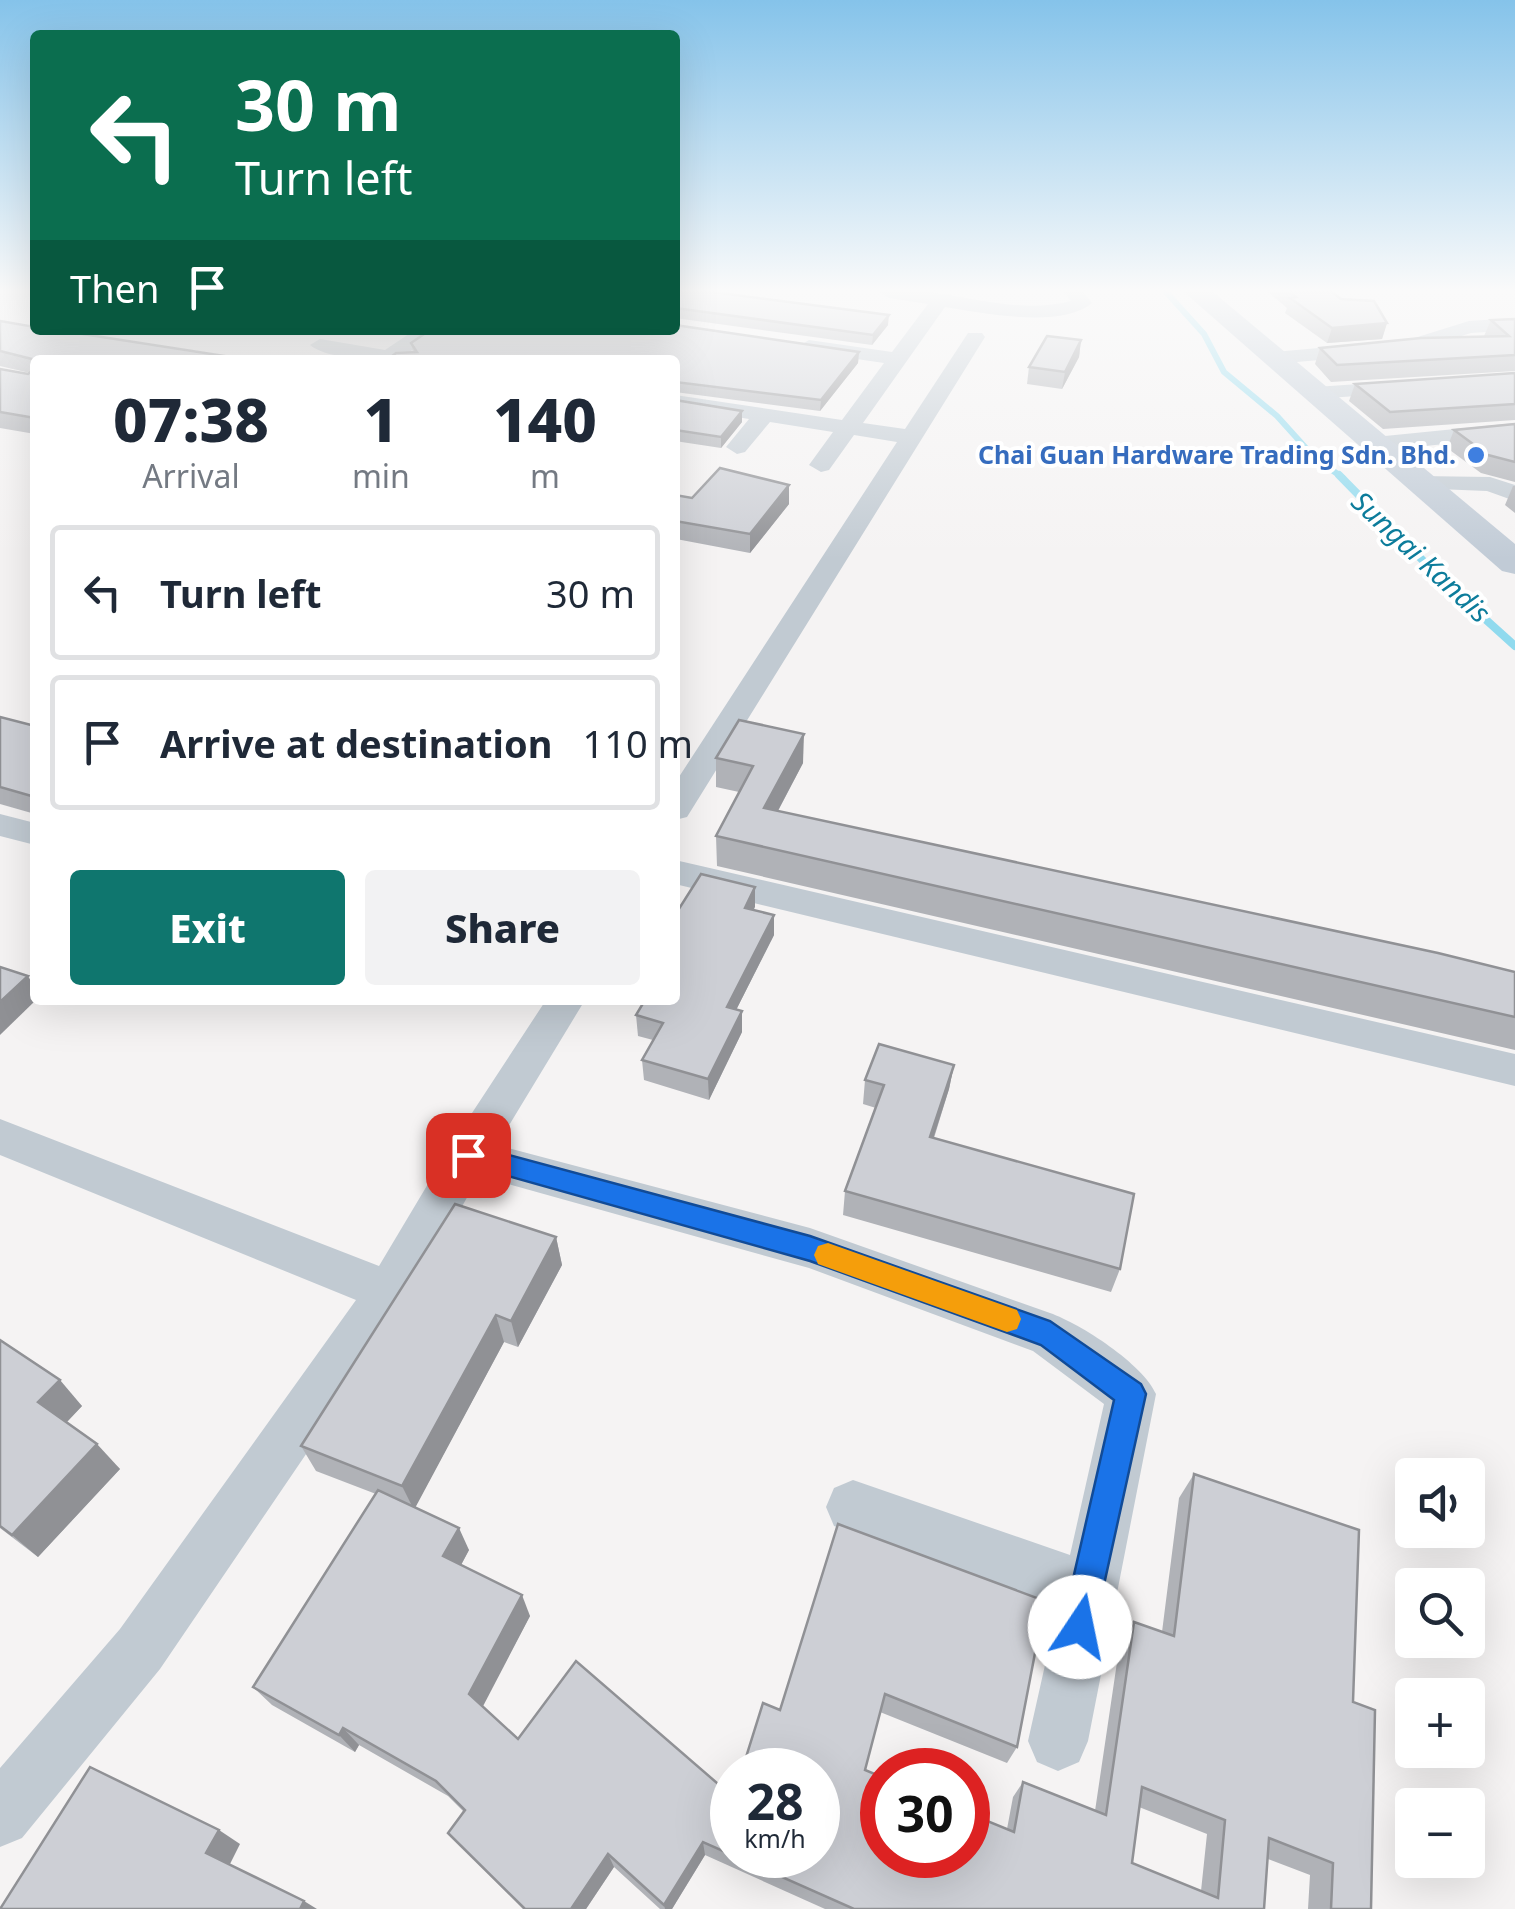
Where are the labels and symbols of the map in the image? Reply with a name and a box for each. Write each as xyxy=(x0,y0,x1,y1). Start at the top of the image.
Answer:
place label: Chai Guan Hardware Trading Sdn. Bhd. xyxy=(978,437,1456,471)
marker: Chai Guan Hardware Trading Sdn. Bhd. xyxy=(1465,444,1487,466)
water label: Sungai Kandis xyxy=(1344,482,1499,630)
pin xyxy=(426,1113,511,1198)
position arrow xyxy=(1028,1575,1132,1679)
speed limit sign: 30 xyxy=(860,1748,990,1878)

